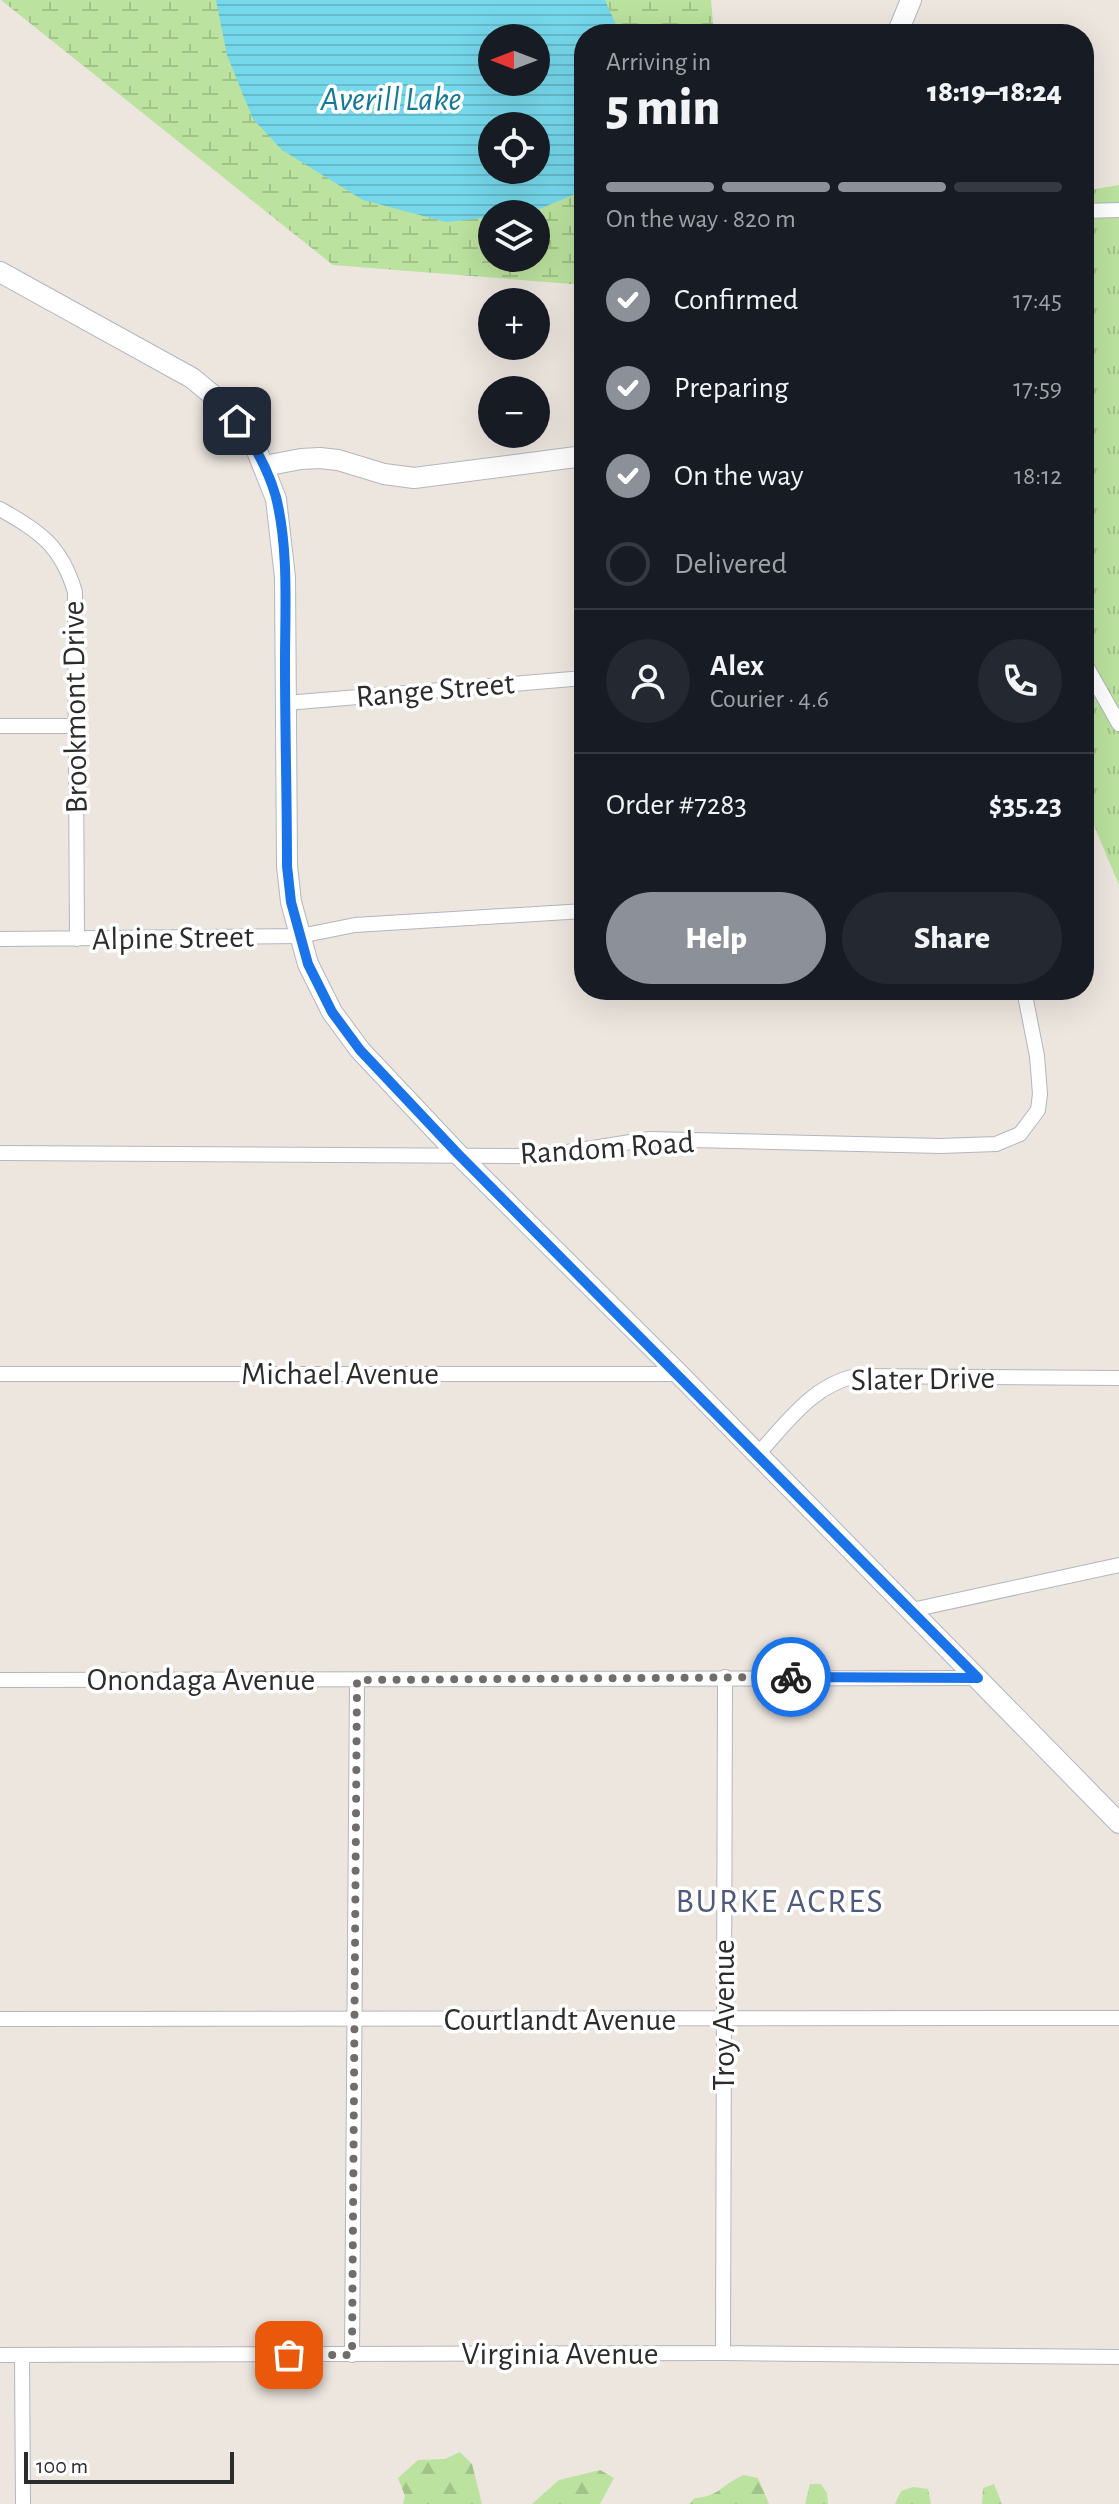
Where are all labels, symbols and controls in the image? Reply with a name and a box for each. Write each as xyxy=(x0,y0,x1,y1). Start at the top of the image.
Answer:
north arrow xyxy=(478,24,550,96)
map controls xyxy=(478,24,550,448)
text: Arriving in xyxy=(606,49,711,75)
text: 18:19–18:24 xyxy=(927,77,1062,107)
text: 5 min xyxy=(606,82,720,134)
water label: Averill Lake xyxy=(320,83,461,117)
button: locate xyxy=(478,112,550,184)
button: layers xyxy=(478,200,550,272)
text: On the way · 820 m xyxy=(606,206,796,232)
icon: check xyxy=(606,278,650,322)
text: Confirmed xyxy=(674,285,798,315)
text: 17:45 xyxy=(1013,287,1062,313)
button: + xyxy=(478,288,550,360)
icon: check xyxy=(606,366,650,410)
text: Preparing xyxy=(674,373,789,403)
text: 17:59 xyxy=(1013,375,1062,401)
button: − xyxy=(478,376,550,448)
pin xyxy=(203,387,271,455)
icon: home xyxy=(215,399,259,443)
icon: check xyxy=(606,454,650,498)
text: On the way xyxy=(674,461,803,491)
text: 18:12 xyxy=(1014,463,1062,489)
text: Delivered xyxy=(674,549,787,579)
street label: Brookmont Drive xyxy=(57,600,93,814)
button: person xyxy=(606,639,690,723)
button: phone xyxy=(978,639,1062,723)
text: Alex xyxy=(710,651,764,681)
street label: Range Street xyxy=(354,667,516,713)
text: Courier · 4.6 xyxy=(710,686,829,712)
text: Order #7283 xyxy=(606,790,747,820)
text: $35.23 xyxy=(989,790,1062,820)
button: Help xyxy=(606,892,826,984)
button: Share xyxy=(842,892,1062,984)
street label: Alpine Street xyxy=(92,921,254,955)
street label: Random Road xyxy=(519,1126,695,1170)
street label: Michael Avenue xyxy=(241,1358,439,1390)
street label: Slater Drive xyxy=(851,1362,995,1396)
courier xyxy=(751,1637,831,1717)
icon: bike xyxy=(769,1655,813,1699)
street label: Onondaga Avenue xyxy=(87,1664,315,1696)
district label: BURKE ACRES xyxy=(675,1885,885,1919)
street label: Troy Avenue xyxy=(708,1939,740,2091)
street label: Courtlandt Avenue xyxy=(444,2004,676,2036)
pin xyxy=(255,2321,323,2389)
icon: bag xyxy=(267,2333,311,2377)
street label: Virginia Avenue xyxy=(461,2338,659,2370)
scale bar xyxy=(24,2448,234,2484)
text: 100 m xyxy=(36,2455,88,2477)

